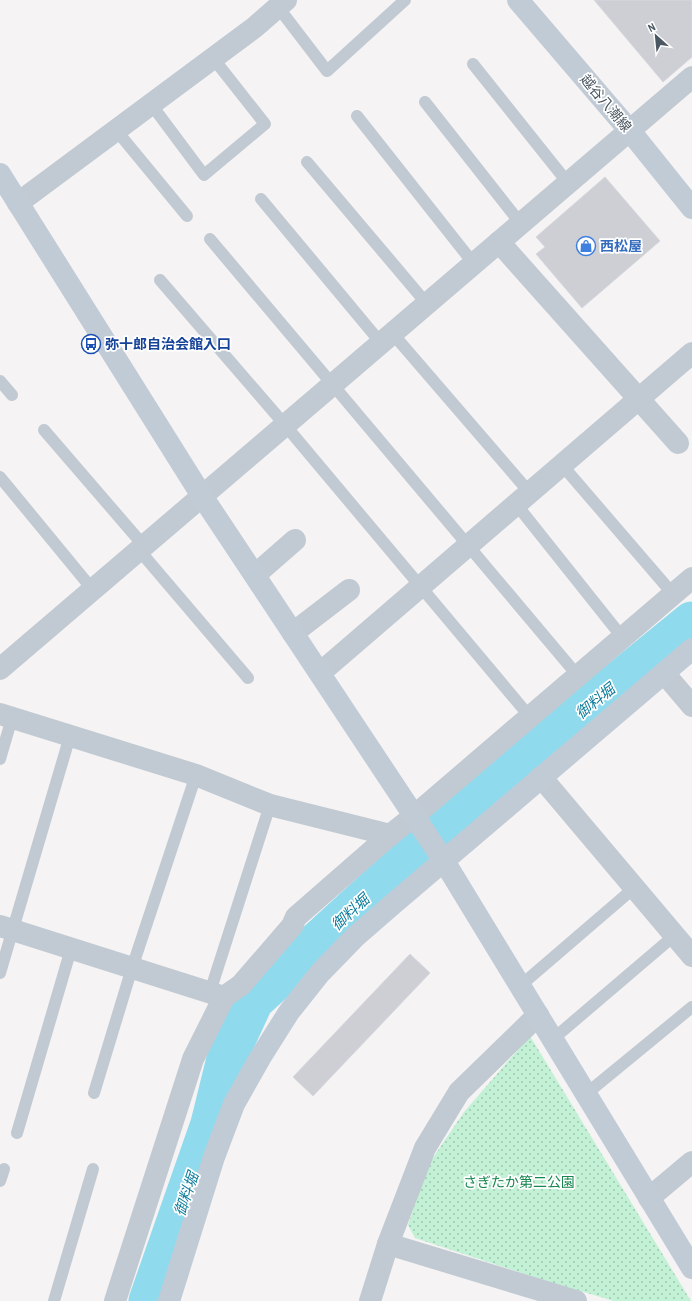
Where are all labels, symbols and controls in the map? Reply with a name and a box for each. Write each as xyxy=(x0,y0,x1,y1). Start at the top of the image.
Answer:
north arrow xyxy=(636,16,676,56)
text: N xyxy=(645,19,658,35)
street label: 越谷八潮線 xyxy=(577,70,635,136)
shop icon: 西松屋 xyxy=(575,235,597,257)
place label: 西松屋 xyxy=(600,237,642,255)
bus stop icon: 弥十郎自治会館入口 xyxy=(80,333,102,355)
place label: 弥十郎自治会館入口 xyxy=(105,335,231,353)
water label: 御料堀 xyxy=(571,677,621,723)
water label: 御料堀 xyxy=(326,888,375,935)
water label: 御料堀 xyxy=(169,1167,204,1219)
park label: さぎたか第二公園 xyxy=(463,1173,575,1191)

